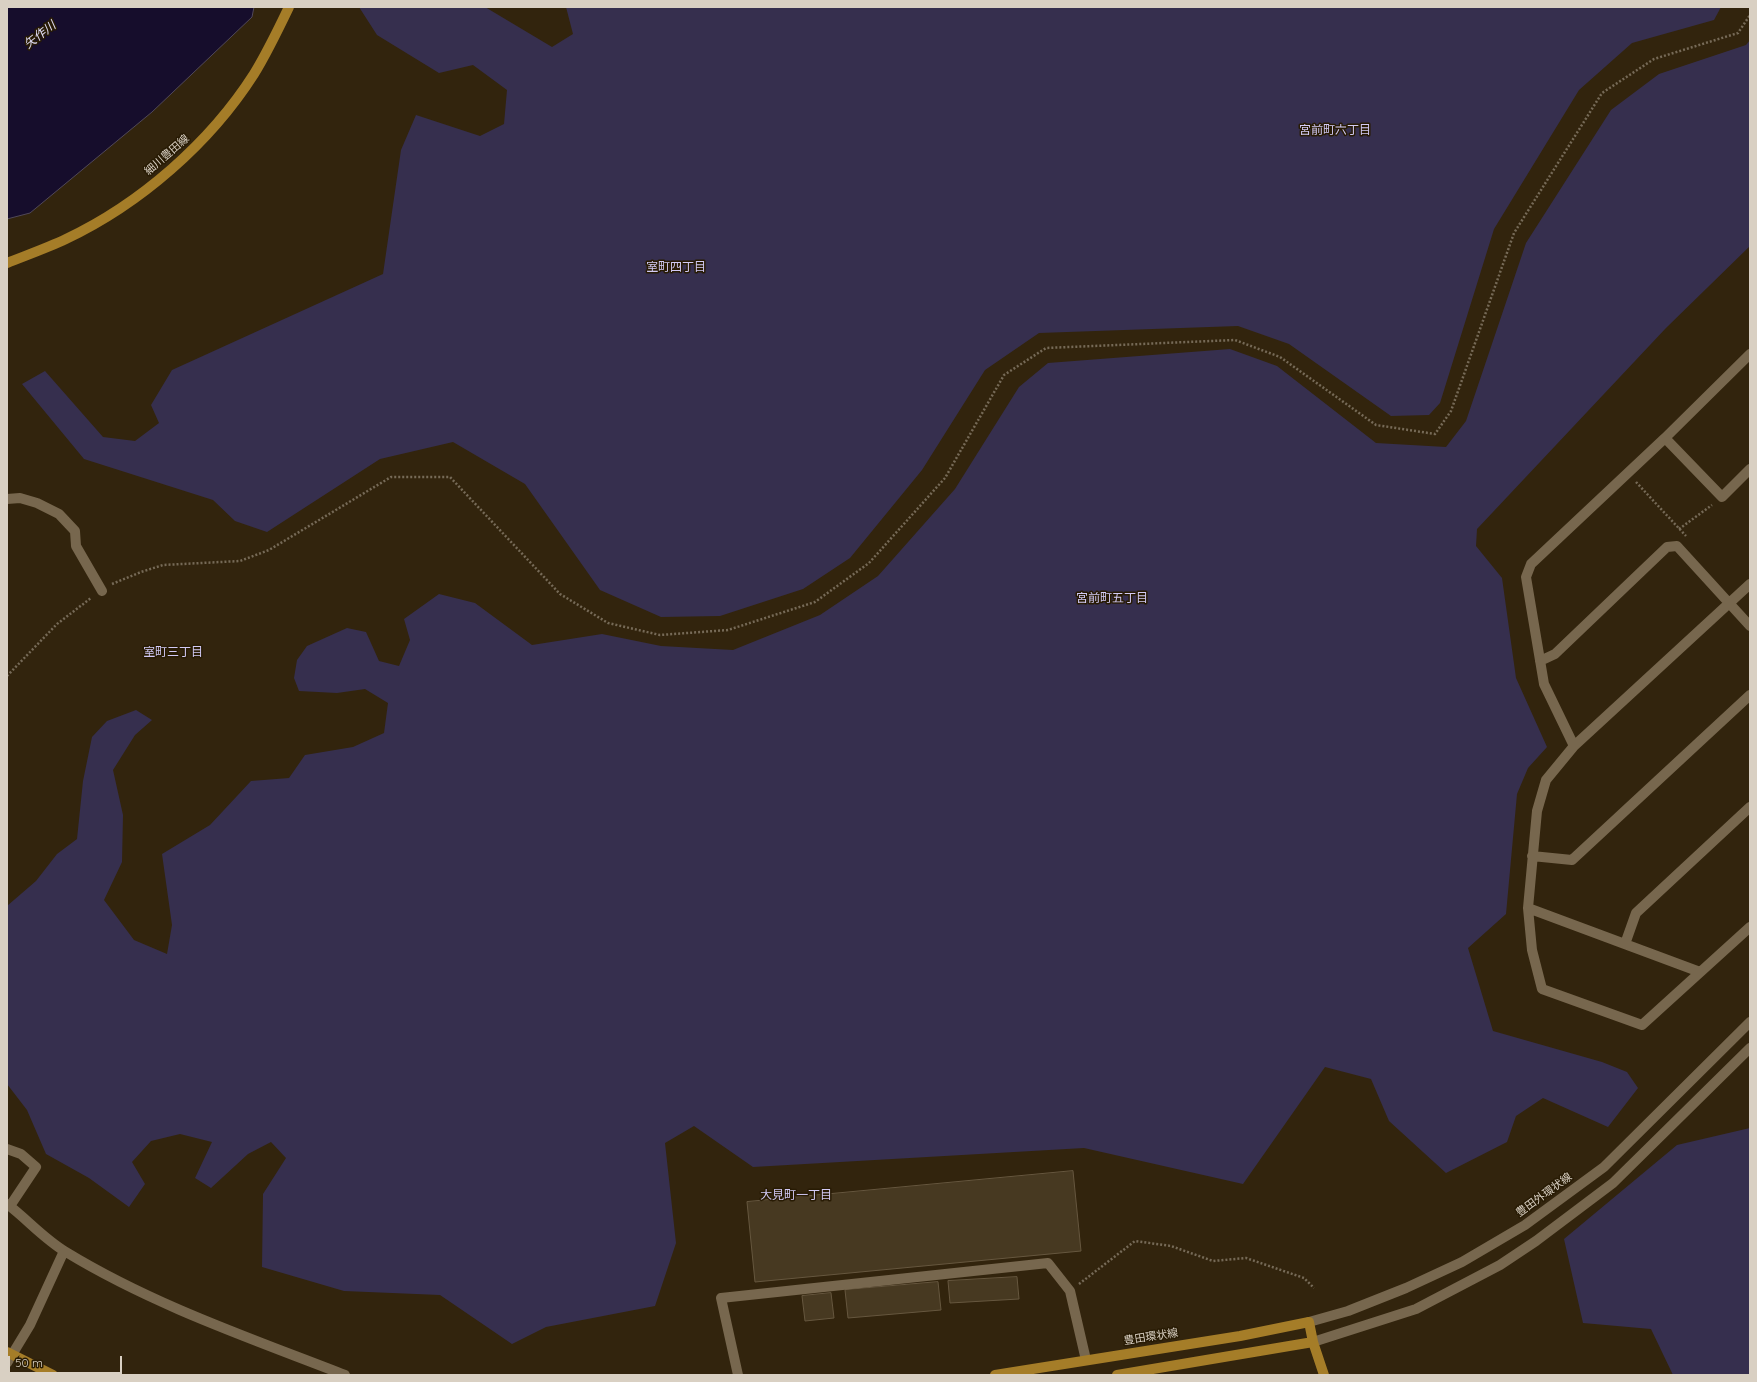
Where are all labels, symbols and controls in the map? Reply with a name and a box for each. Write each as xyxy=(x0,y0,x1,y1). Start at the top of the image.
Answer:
water label: 矢作川 xyxy=(21,18,59,52)
district label: 宮前町六丁目 xyxy=(1299,123,1371,137)
street label: 細川豊田線 xyxy=(142,132,192,178)
district label: 室町四丁目 xyxy=(646,260,706,274)
district label: 宮前町五丁目 xyxy=(1076,591,1148,605)
district label: 室町三丁目 xyxy=(143,645,203,659)
street label: 豊田外環状線 xyxy=(1513,1170,1575,1220)
district label: 大見町一丁目 xyxy=(760,1188,832,1202)
street label: 豊田環状線 xyxy=(1123,1326,1179,1348)
scale bar xyxy=(10,1348,124,1374)
text: 50 m xyxy=(15,1355,43,1370)

